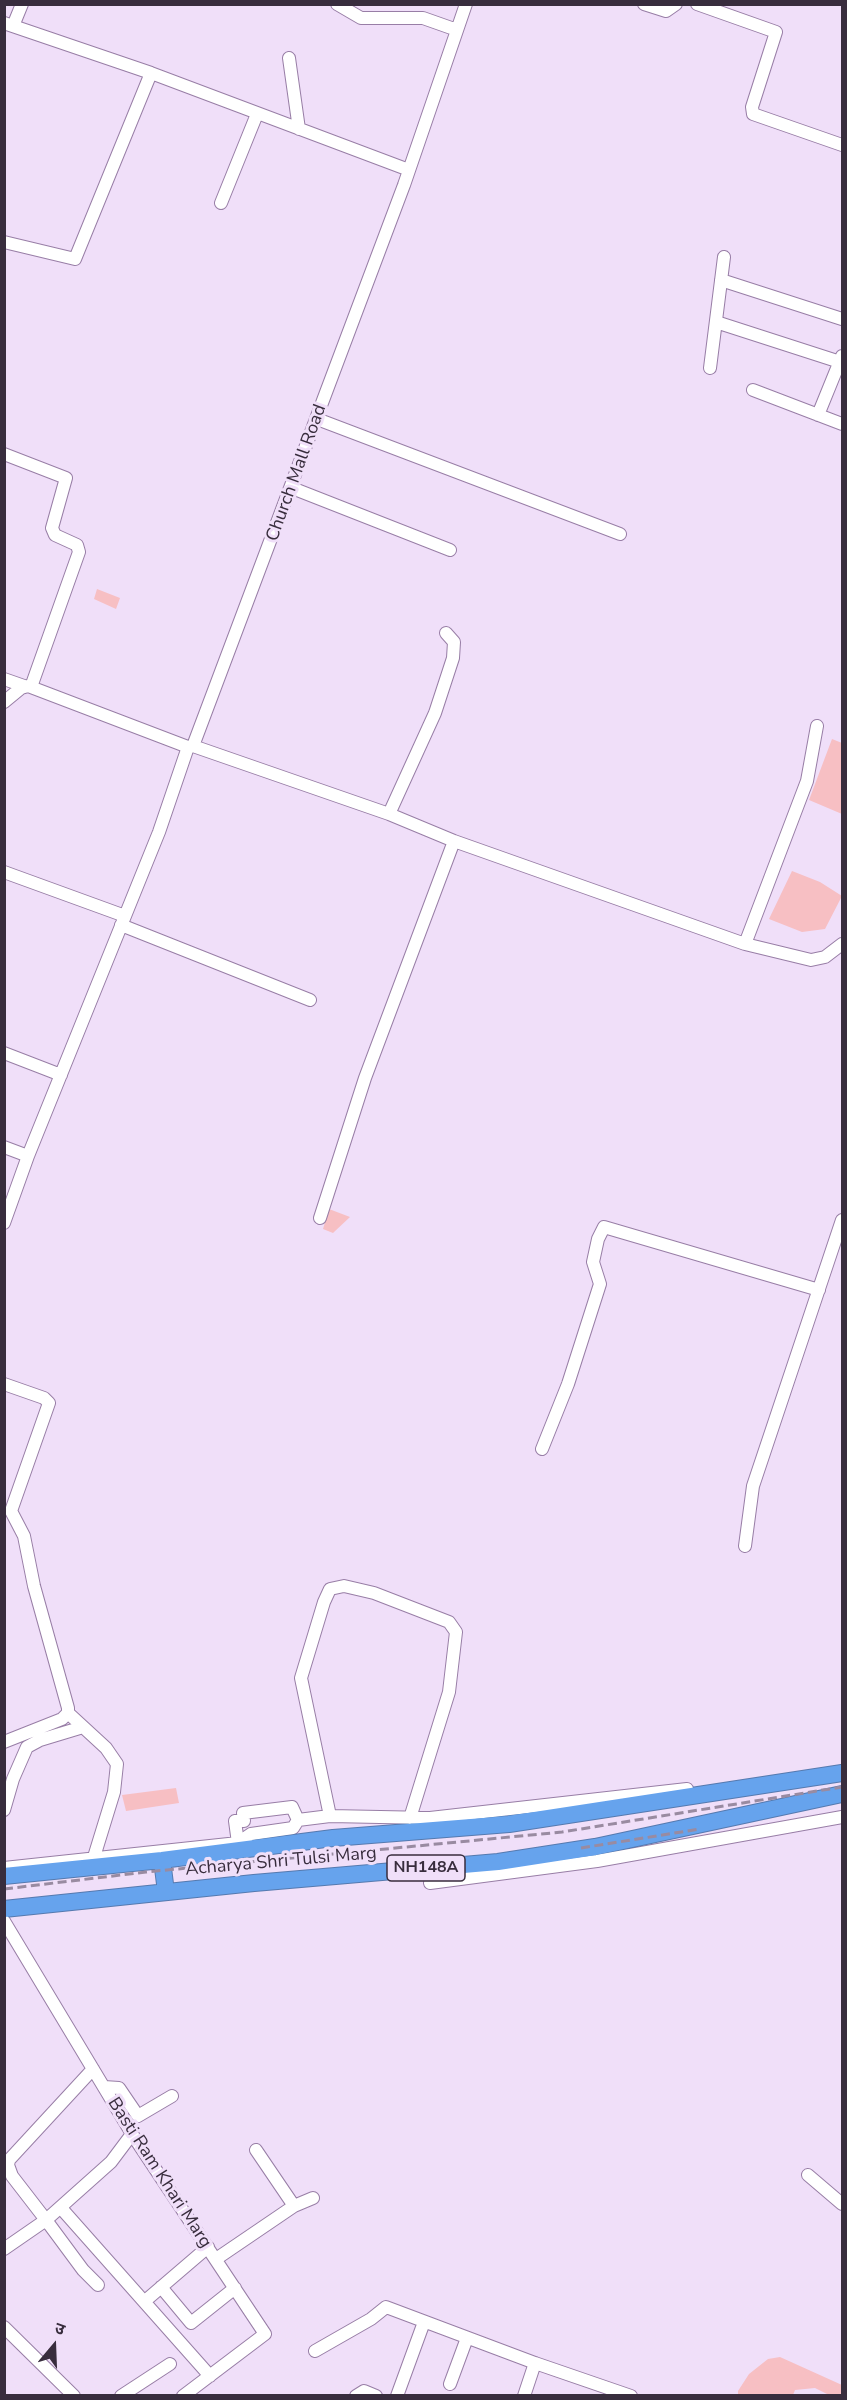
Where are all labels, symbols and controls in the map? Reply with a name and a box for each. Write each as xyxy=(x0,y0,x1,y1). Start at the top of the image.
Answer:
street label: Church Mall Road xyxy=(262,402,332,544)
street label: Acharya Shri Tulsi Marg xyxy=(184,1843,378,1881)
road number: NH148A xyxy=(387,1855,465,1881)
street label: Basti Ram Khari Marg xyxy=(102,2094,216,2252)
north arrow xyxy=(24,2316,84,2376)
text: उ xyxy=(52,2317,68,2341)

